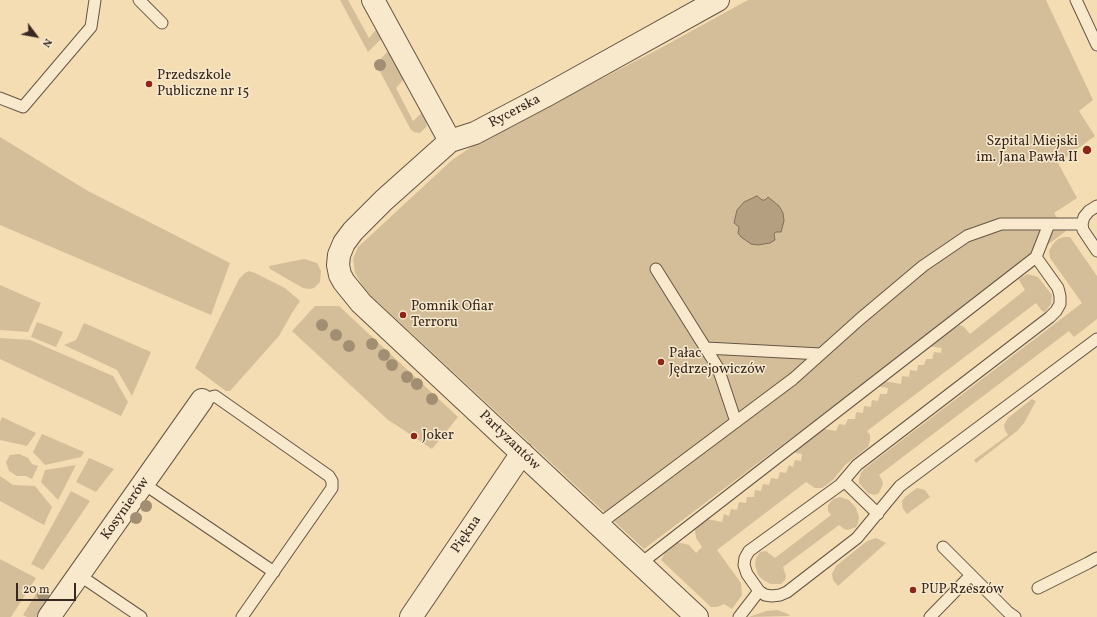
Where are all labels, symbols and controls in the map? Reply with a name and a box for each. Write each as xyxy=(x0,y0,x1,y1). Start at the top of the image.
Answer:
north arrow xyxy=(16,16,56,56)
text: N xyxy=(38,35,55,50)
place label: Przedszkole Publiczne nr 15 xyxy=(157,68,249,100)
marker: Przedszkole Publiczne nr 15 xyxy=(144,79,154,89)
street label: Rycerska xyxy=(486,91,544,133)
place label: Szpital Miejski im. Jana Pawła II xyxy=(976,134,1078,166)
marker: Szpital Miejski im. Jana Pawła II xyxy=(1081,144,1093,156)
place label: Pomnik Ofiar Terroru xyxy=(411,299,494,332)
marker: Pomnik Ofiar Terroru xyxy=(398,310,408,320)
place label: Pałac Jędrzejowiczów xyxy=(669,346,765,378)
marker: Pałac Jędrzejowiczów xyxy=(656,357,666,367)
street label: Partyzantów xyxy=(475,408,543,474)
place label: Joker xyxy=(422,428,454,444)
marker: Joker xyxy=(409,431,419,441)
street label: Kosynierów xyxy=(98,474,154,544)
street label: Piękna xyxy=(448,513,486,557)
scale bar xyxy=(18,575,78,601)
text: 20 m xyxy=(23,582,50,598)
place label: PUP Rzeszów xyxy=(921,582,1004,598)
marker: PUP Rzeszów xyxy=(908,585,918,595)

